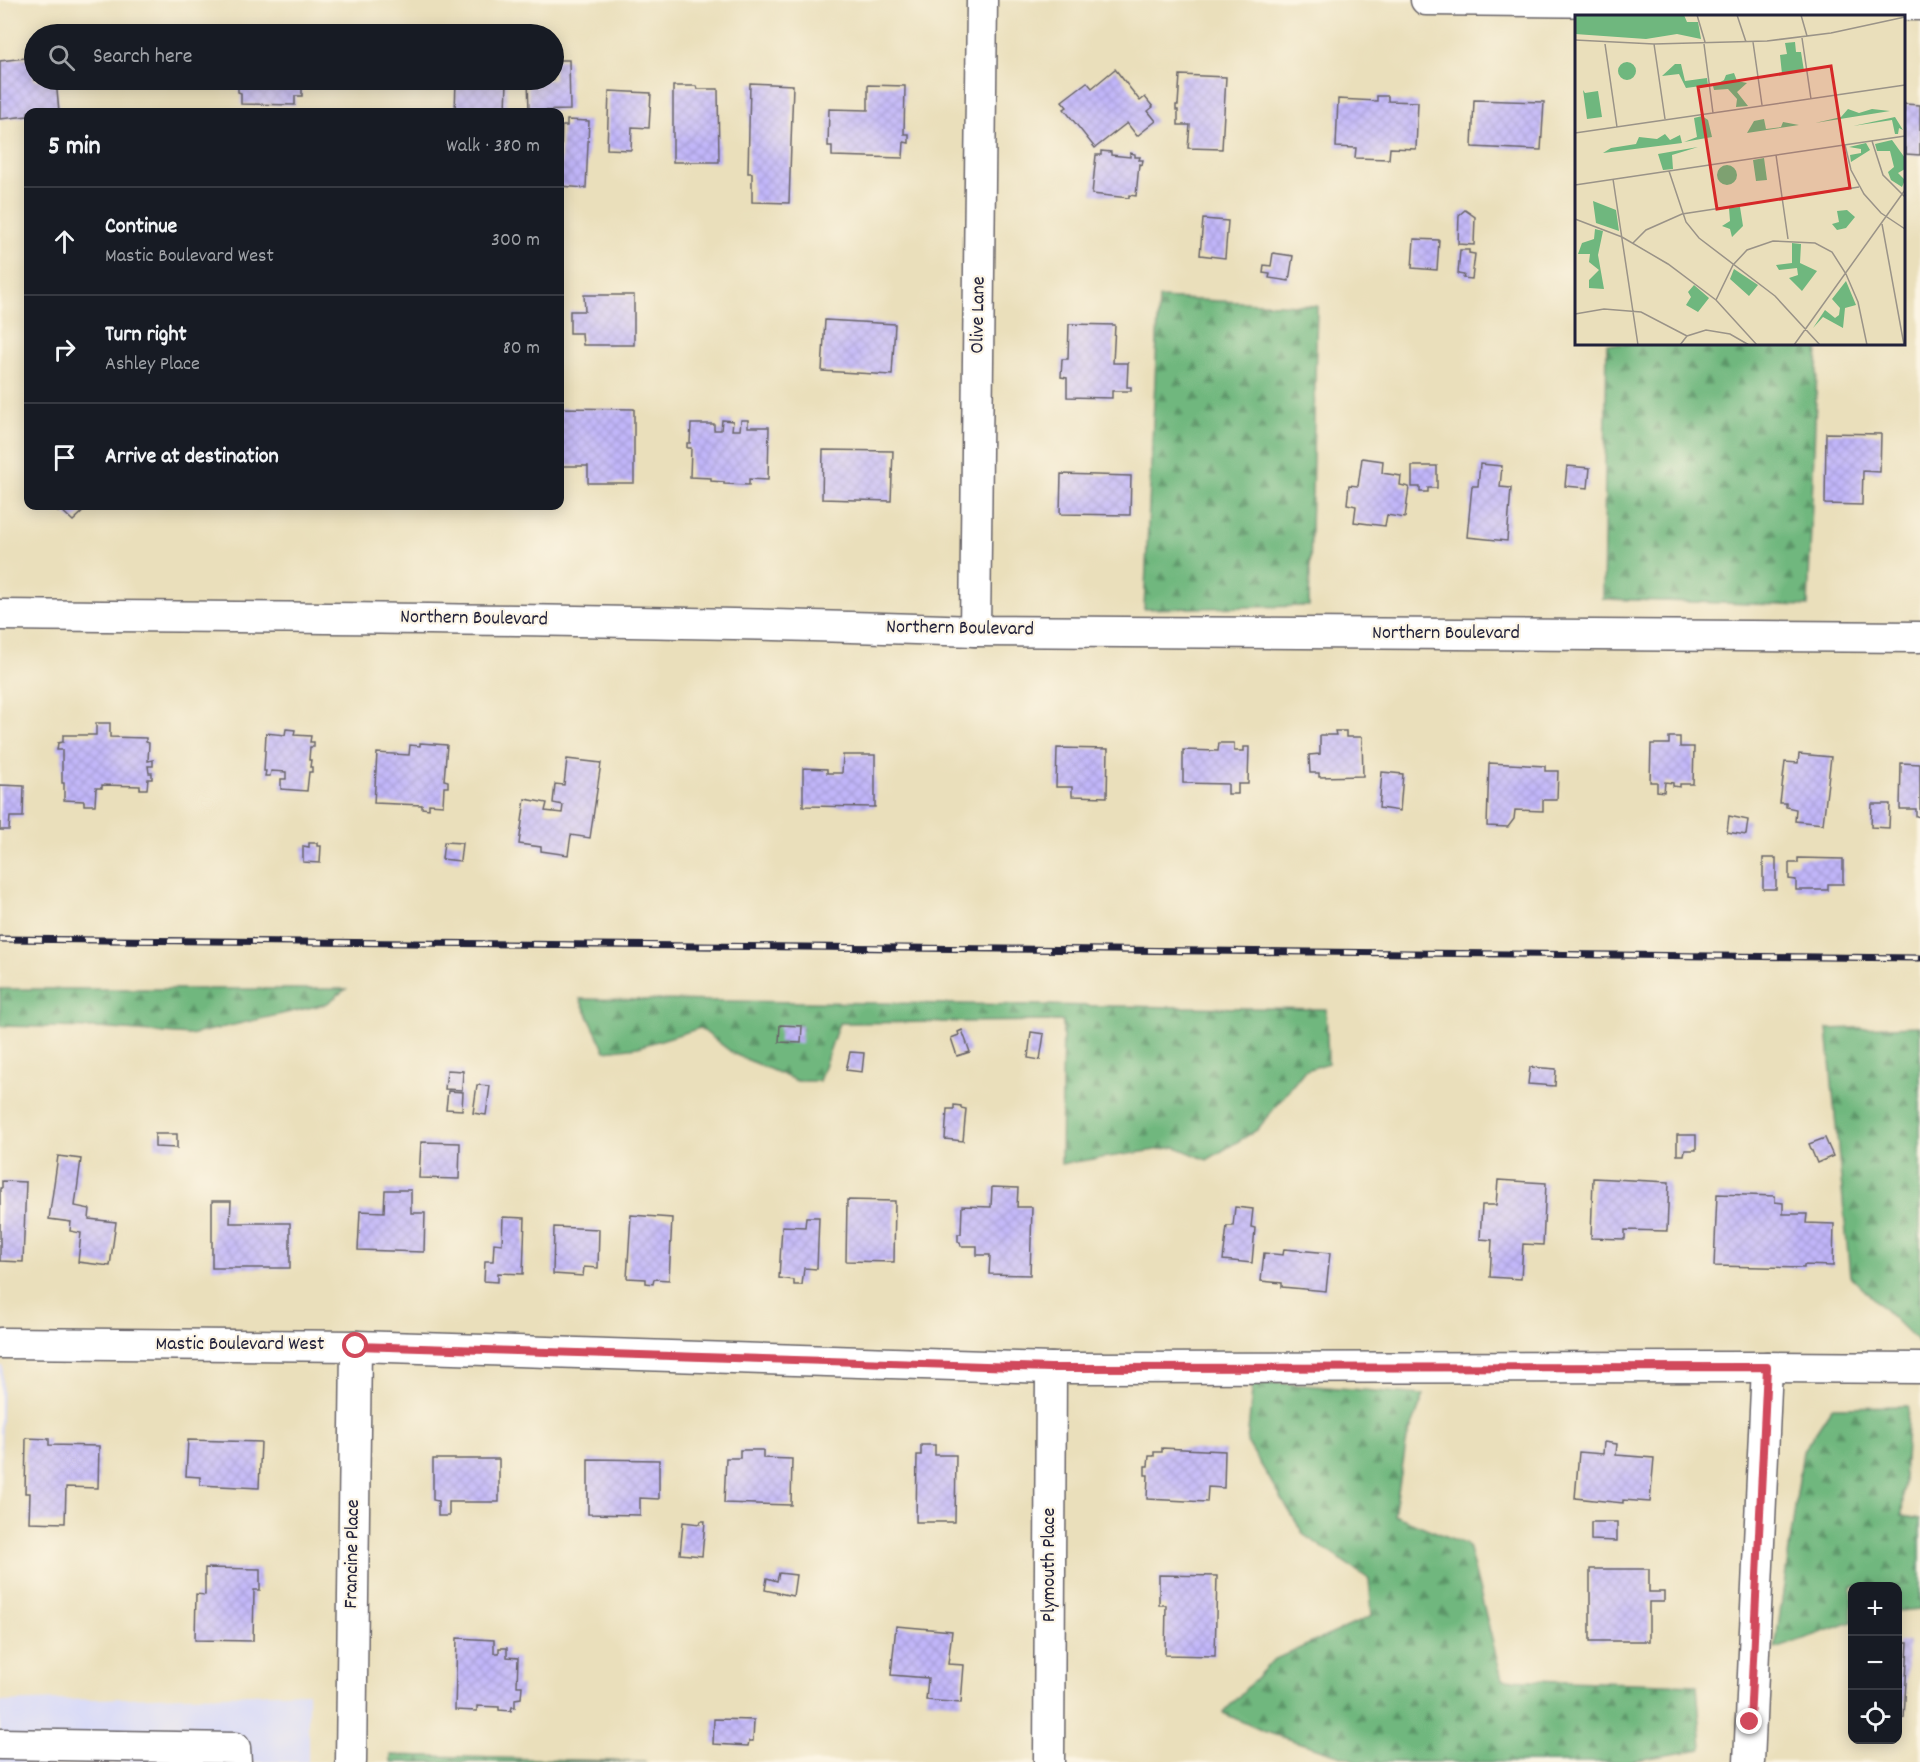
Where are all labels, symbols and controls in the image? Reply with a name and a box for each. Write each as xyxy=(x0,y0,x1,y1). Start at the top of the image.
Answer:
inset map xyxy=(1575,15,1905,345)
search box xyxy=(24,24,564,90)
icon: search xyxy=(45,41,78,74)
text: Search here xyxy=(93,42,192,73)
text: 5 min xyxy=(48,129,101,166)
text: Walk · 380 m xyxy=(446,133,540,161)
text: Continue xyxy=(105,212,177,243)
icon: ahead xyxy=(48,225,81,258)
text: 300 m xyxy=(491,227,540,255)
text: Mastic Boulevard West xyxy=(105,243,274,271)
street label: Olive Lane xyxy=(964,276,994,354)
text: Turn right xyxy=(105,320,187,351)
icon: right xyxy=(48,333,81,366)
text: 80 m xyxy=(503,335,540,363)
text: Ashley Place xyxy=(105,351,200,379)
icon: arrive xyxy=(48,441,81,474)
text: Arrive at destination xyxy=(105,442,279,473)
street label: Northern Boulevard xyxy=(400,604,548,634)
street label: Northern Boulevard xyxy=(886,614,1034,644)
street label: Northern Boulevard xyxy=(1372,620,1520,648)
street label: Mastic Boulevard West xyxy=(156,1331,324,1359)
route start xyxy=(342,1332,368,1358)
street label: Francine Place xyxy=(338,1499,368,1609)
street label: Plymouth Place xyxy=(1036,1508,1064,1622)
map controls xyxy=(1848,1582,1902,1744)
button: + xyxy=(1848,1582,1902,1636)
button: − xyxy=(1848,1636,1902,1690)
button: locate xyxy=(1848,1690,1902,1744)
route end xyxy=(1736,1708,1762,1734)

